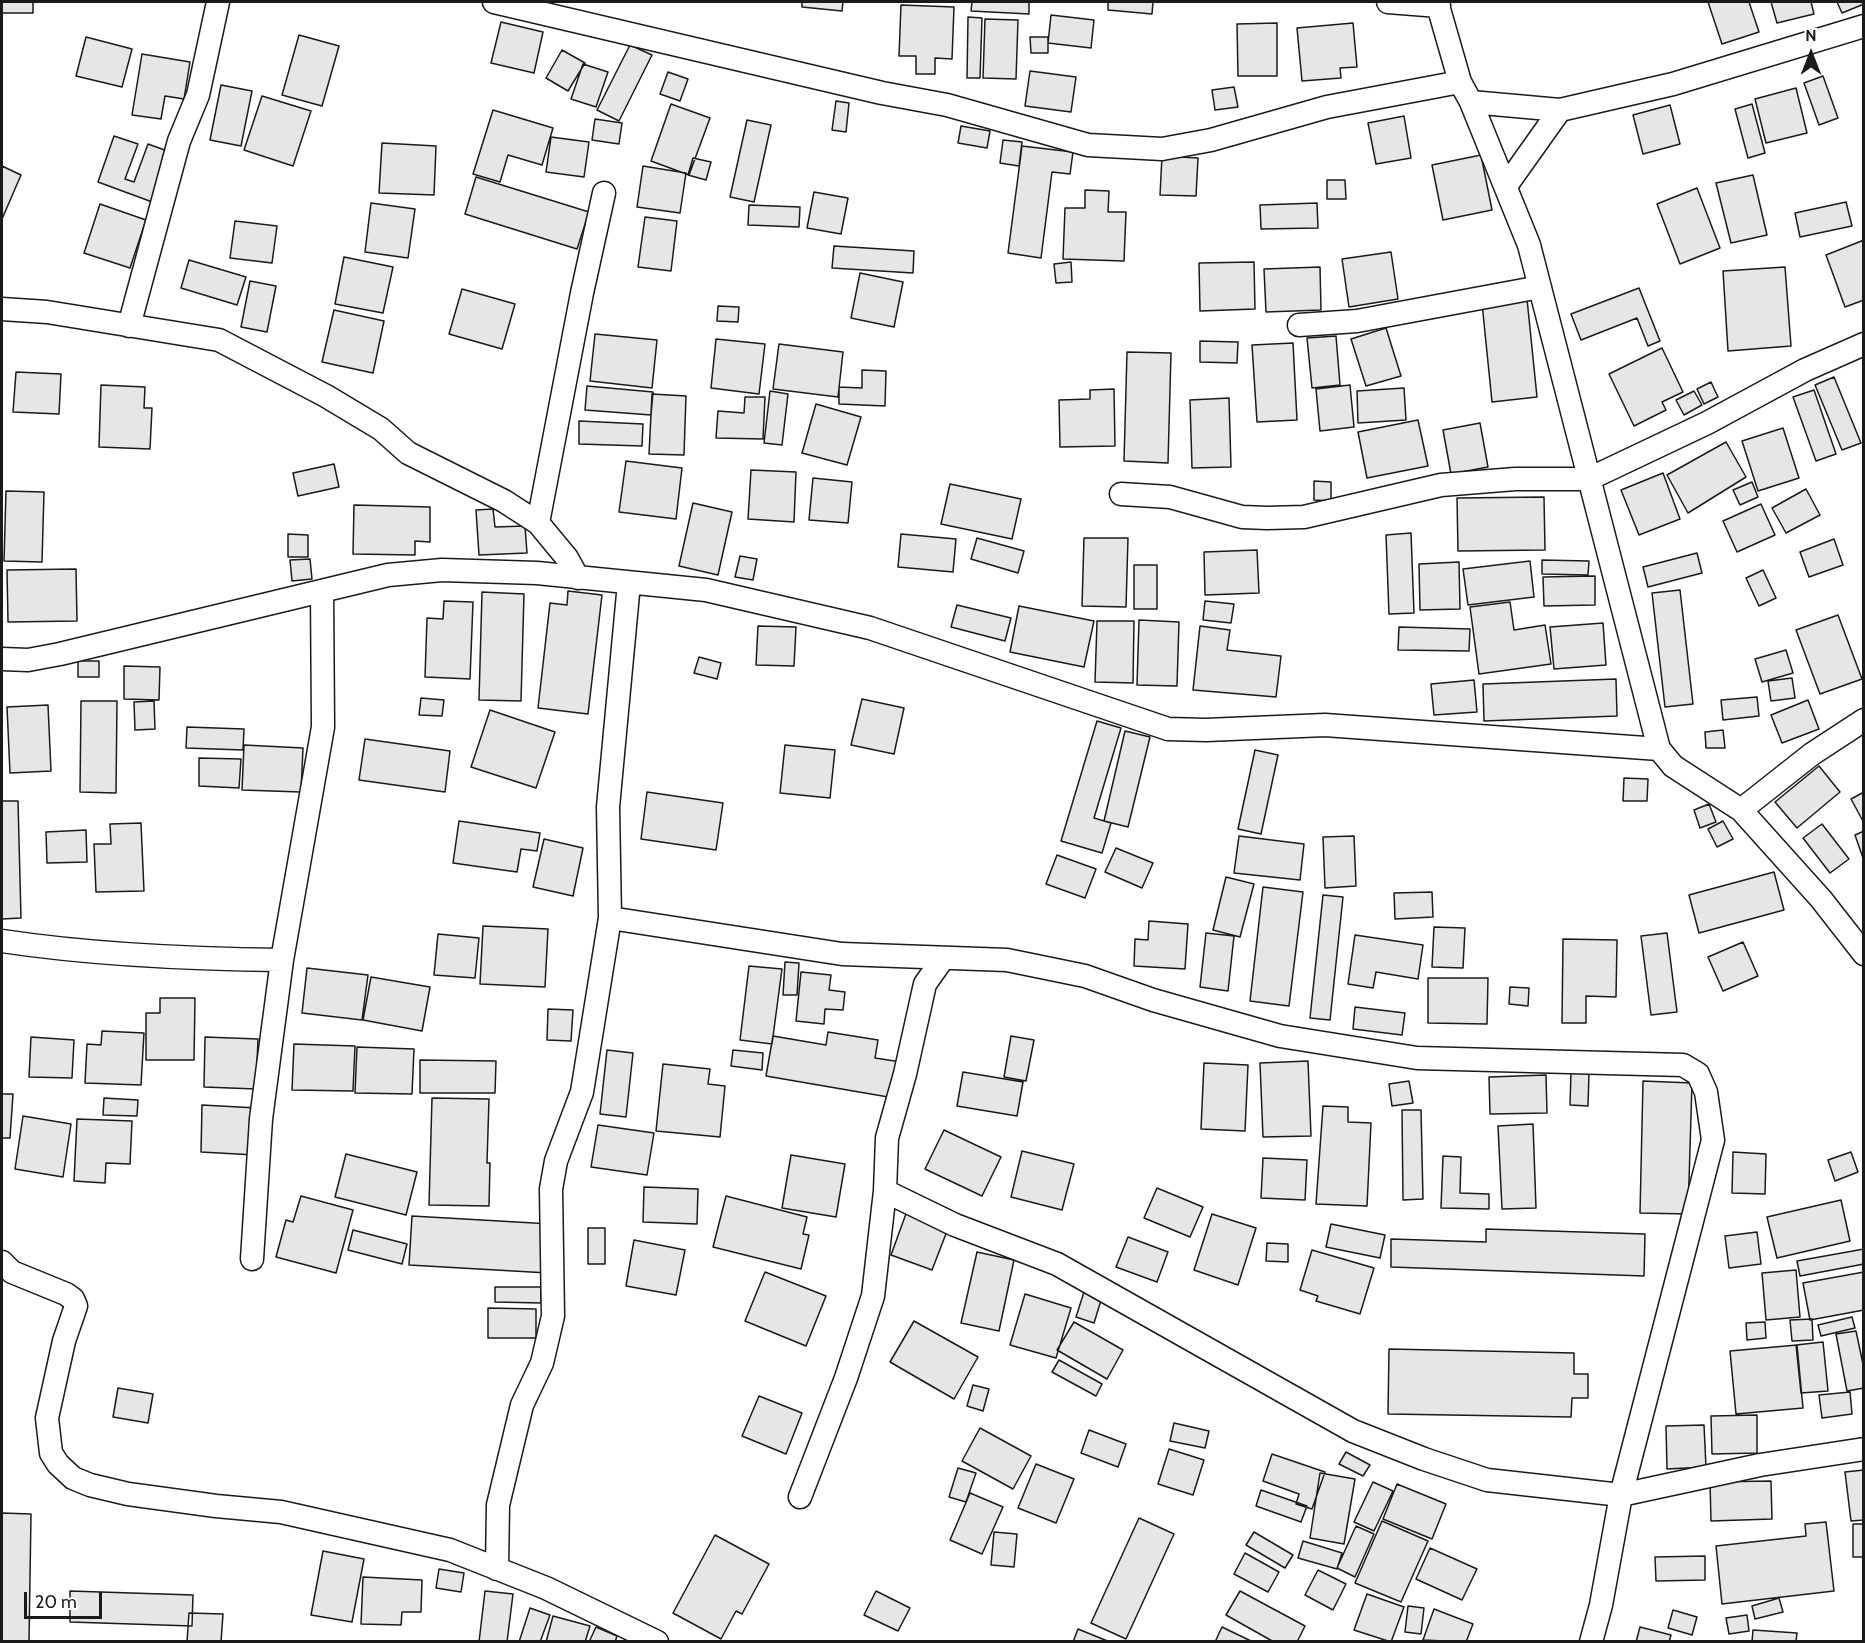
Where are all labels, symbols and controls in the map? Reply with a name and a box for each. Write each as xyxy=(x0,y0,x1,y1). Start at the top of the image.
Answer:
north arrow xyxy=(1781,24,1841,84)
text: N xyxy=(1805,26,1817,45)
scale bar xyxy=(27,1580,105,1618)
text: 20 m xyxy=(35,1591,77,1613)

